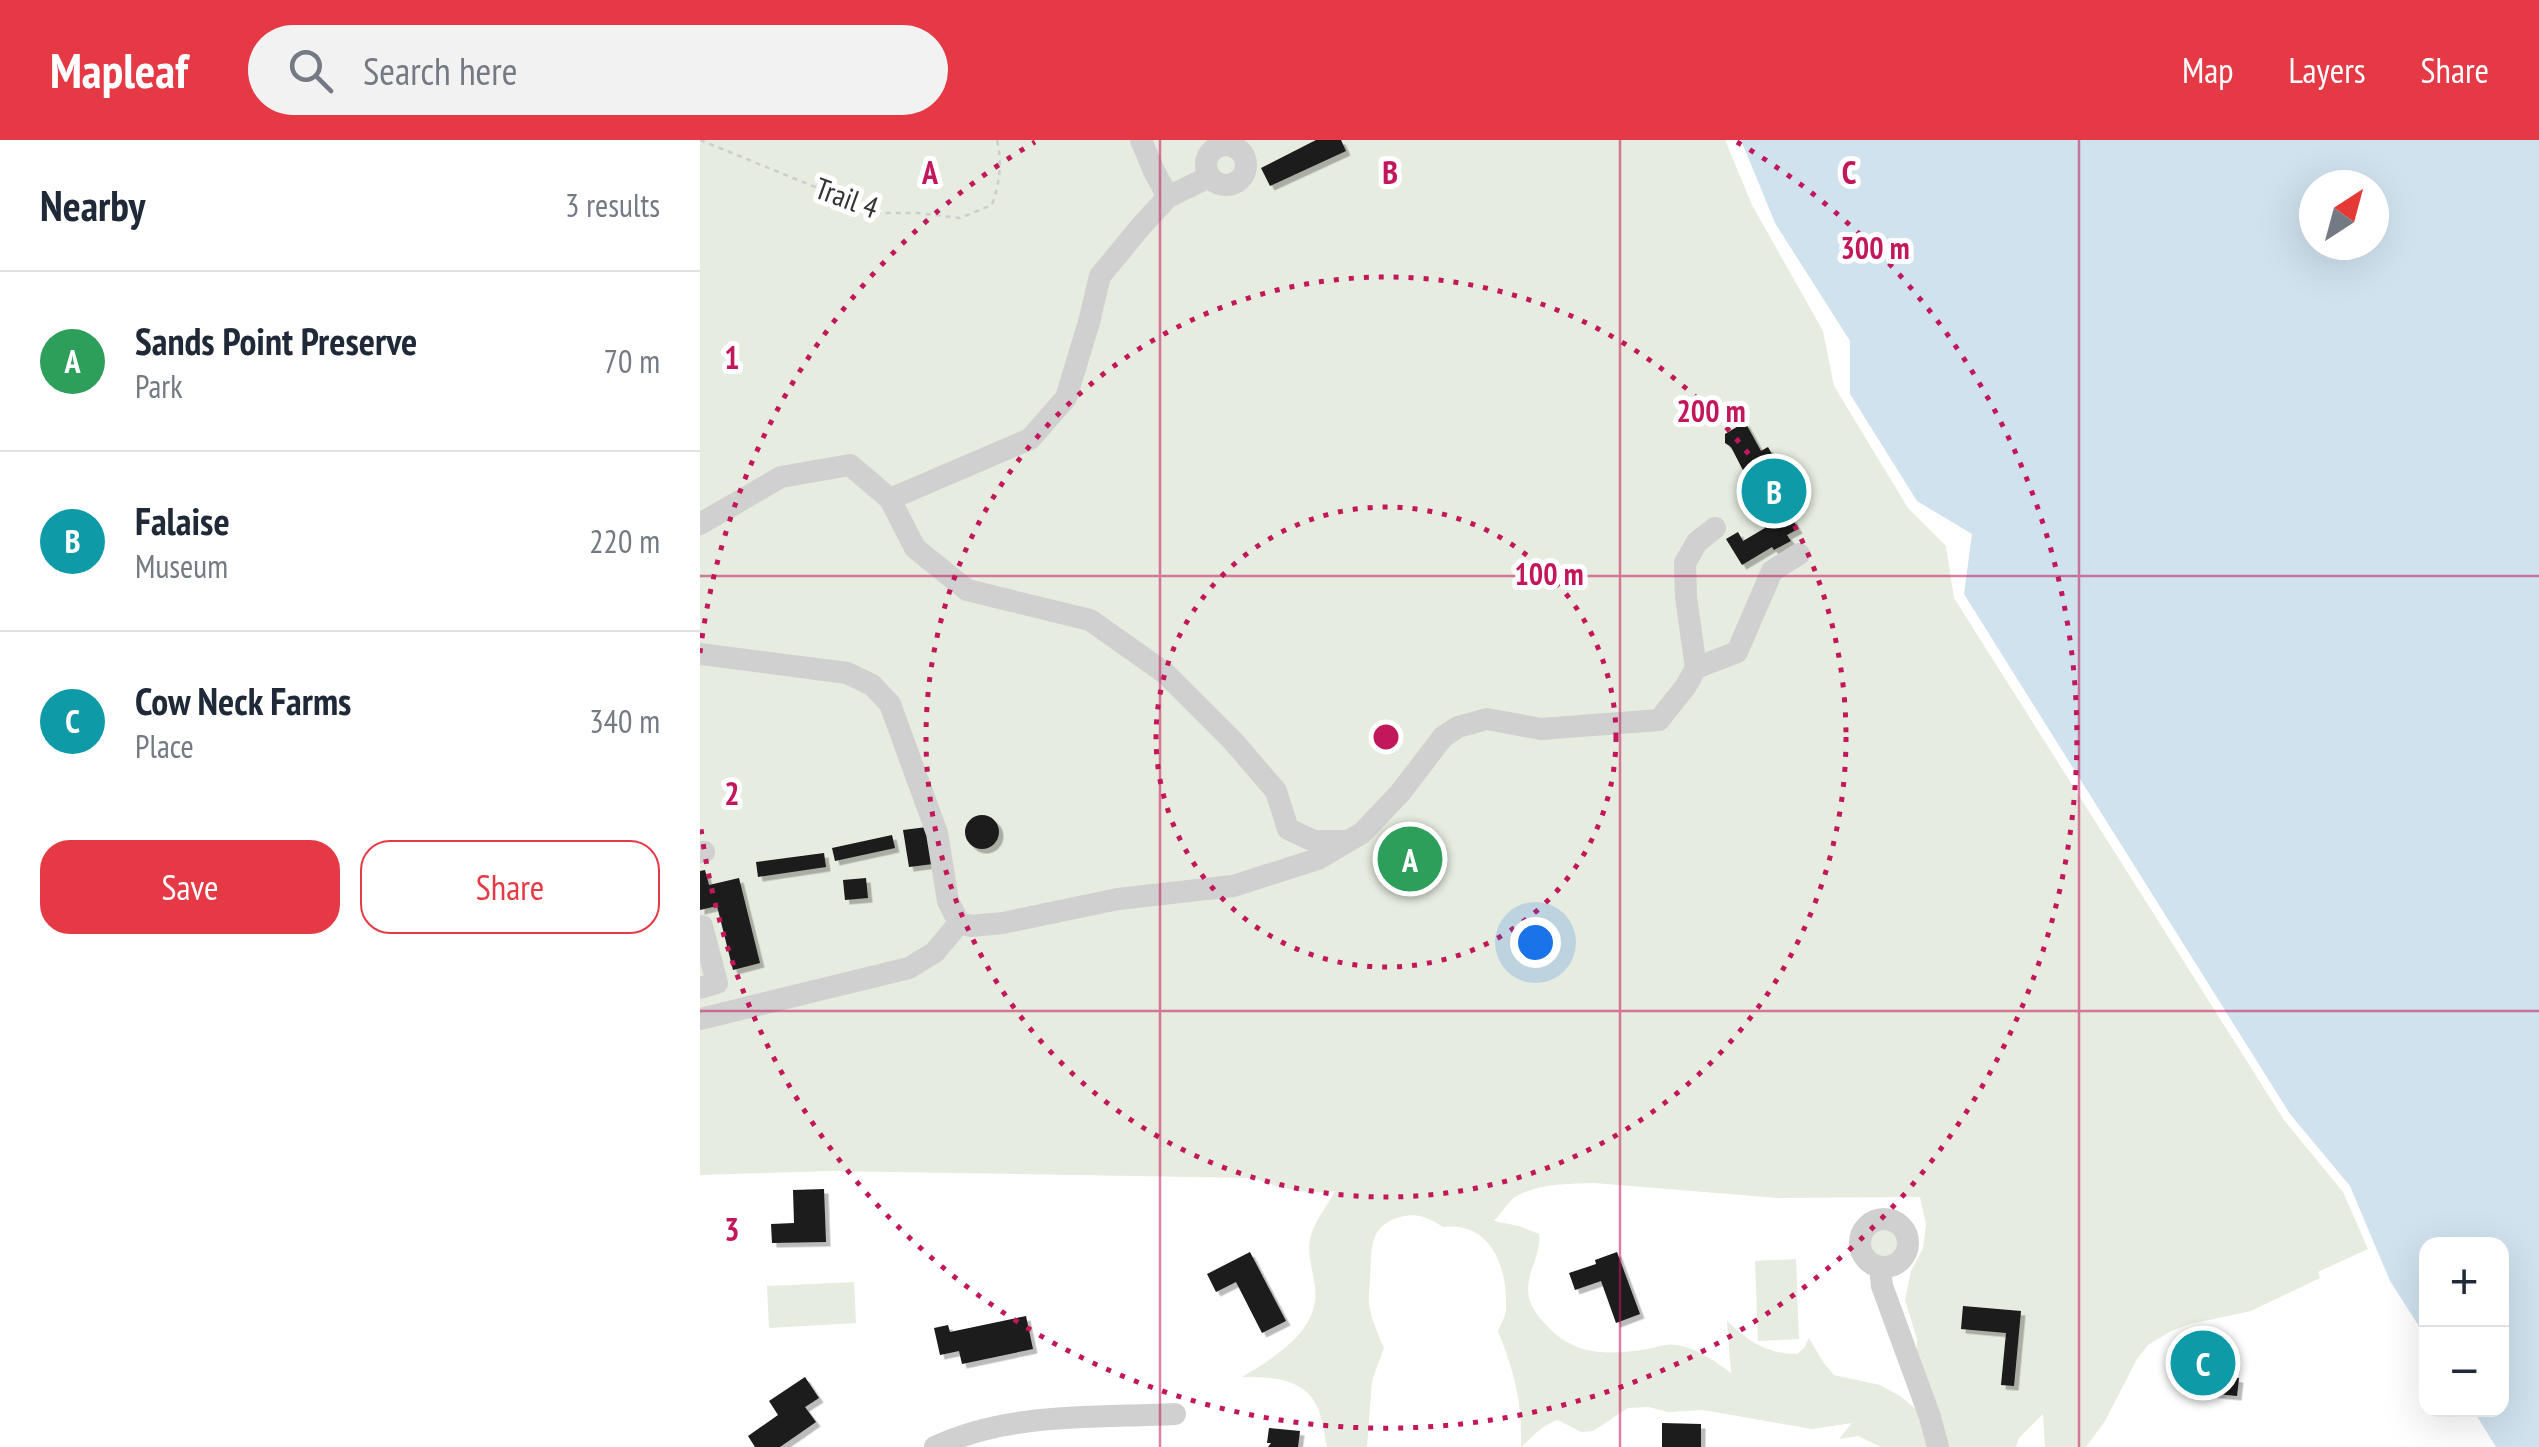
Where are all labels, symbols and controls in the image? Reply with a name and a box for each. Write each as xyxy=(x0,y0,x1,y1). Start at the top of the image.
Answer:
search box xyxy=(248,25,948,115)
text: Mapleaf xyxy=(50,39,188,101)
icon: search xyxy=(283,43,338,98)
text: Search here xyxy=(363,46,517,95)
text: Map xyxy=(2182,47,2233,93)
text: Layers xyxy=(2288,47,2366,93)
text: Share xyxy=(2421,47,2489,93)
text: A xyxy=(921,151,939,193)
text: B xyxy=(1382,151,1398,193)
text: C xyxy=(1842,151,1857,193)
street label: Trail 4 xyxy=(810,168,884,226)
north arrow xyxy=(2299,170,2389,260)
text: Nearby xyxy=(40,178,145,233)
text: 3 results xyxy=(565,184,660,226)
text: 300 m xyxy=(1840,228,1910,267)
text: Sands Point Preserve xyxy=(135,316,417,365)
text: 1 xyxy=(724,336,740,378)
text: A xyxy=(64,340,81,382)
text: 70 m xyxy=(604,340,660,382)
text: Park xyxy=(135,365,183,407)
text: 200 m xyxy=(1676,391,1746,430)
pin: B xyxy=(1742,454,1806,528)
text: Falaise xyxy=(135,496,230,545)
text: B xyxy=(65,520,80,562)
text: 220 m xyxy=(589,520,660,562)
text: Museum xyxy=(135,545,228,587)
text: 100 m xyxy=(1514,554,1584,593)
text: Cow Neck Farms xyxy=(135,676,351,725)
text: C xyxy=(65,700,80,742)
text: 340 m xyxy=(589,700,660,742)
centre of rings xyxy=(1368,719,1404,755)
text: Place xyxy=(135,725,194,767)
text: 2 xyxy=(724,772,740,814)
pin: A xyxy=(1378,822,1442,896)
button: Save xyxy=(40,840,340,934)
button: Share xyxy=(360,840,660,934)
your location xyxy=(1510,917,1561,968)
text: 3 xyxy=(724,1208,740,1250)
map controls xyxy=(2419,1237,2509,1417)
button: + xyxy=(2419,1237,2509,1327)
pin: C xyxy=(2170,1326,2236,1400)
button: − xyxy=(2419,1327,2509,1417)

